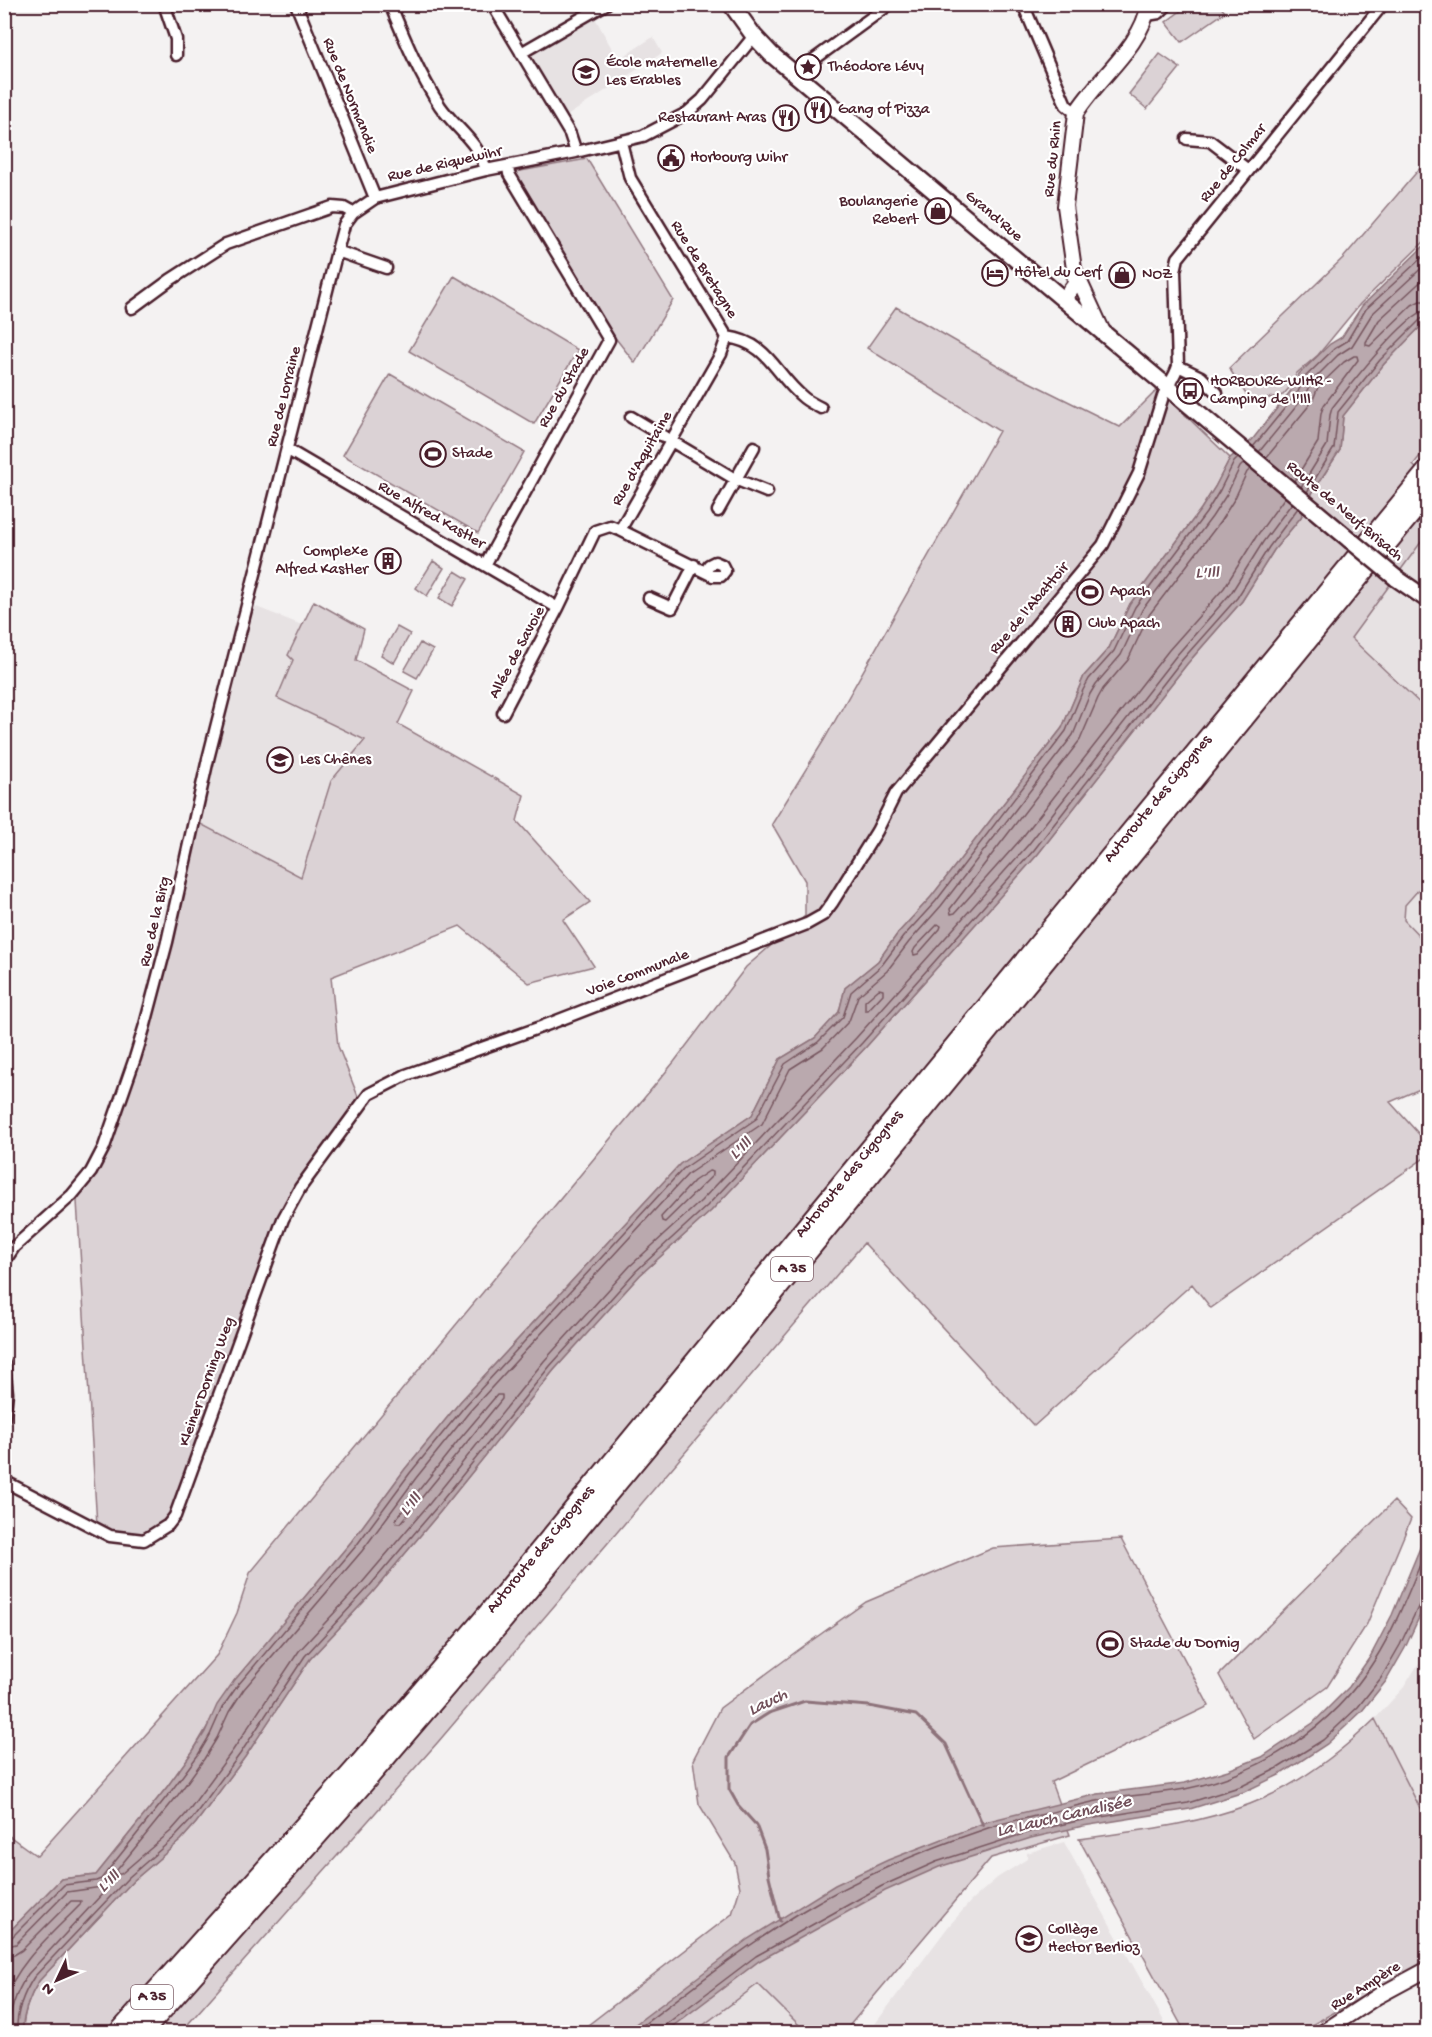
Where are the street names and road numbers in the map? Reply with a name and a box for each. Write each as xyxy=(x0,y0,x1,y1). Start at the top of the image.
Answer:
street label: Rue de Normandie xyxy=(317,36,381,157)
street label: Rue du Rhin xyxy=(1041,119,1067,198)
street label: Rue de Colmar xyxy=(1196,120,1272,207)
street label: Rue de Riquewihr xyxy=(386,142,505,187)
street label: Grand'Rue xyxy=(960,187,1026,247)
street label: Rue de Bretagne xyxy=(665,218,741,323)
street label: Rue de Lorraine xyxy=(263,344,307,449)
street label: Rue du Stade xyxy=(535,344,595,432)
street label: Rue d'Aquitaine xyxy=(608,408,678,510)
street label: Route de Neuf-Brisach xyxy=(1282,458,1407,567)
street label: Rue Alfred Kastler xyxy=(374,478,489,555)
street label: Rue de l'Abattoir xyxy=(986,558,1075,659)
street label: Allée de Savoie xyxy=(486,603,551,702)
street label: Autoroute des Cigognes xyxy=(1100,731,1217,867)
street label: Rue de la Birg xyxy=(136,875,176,969)
street label: Voie Communale xyxy=(583,945,693,1003)
street label: Autoroute des Cigognes xyxy=(791,1106,908,1242)
road number: A 35 xyxy=(771,1257,813,1281)
street label: Kleiner Dorning Weg xyxy=(176,1315,240,1449)
street label: Autoroute des Cigognes xyxy=(483,1481,600,1618)
street label: Rue Ampère xyxy=(1328,1958,1405,2016)
road number: A 35 xyxy=(131,1985,173,2009)

